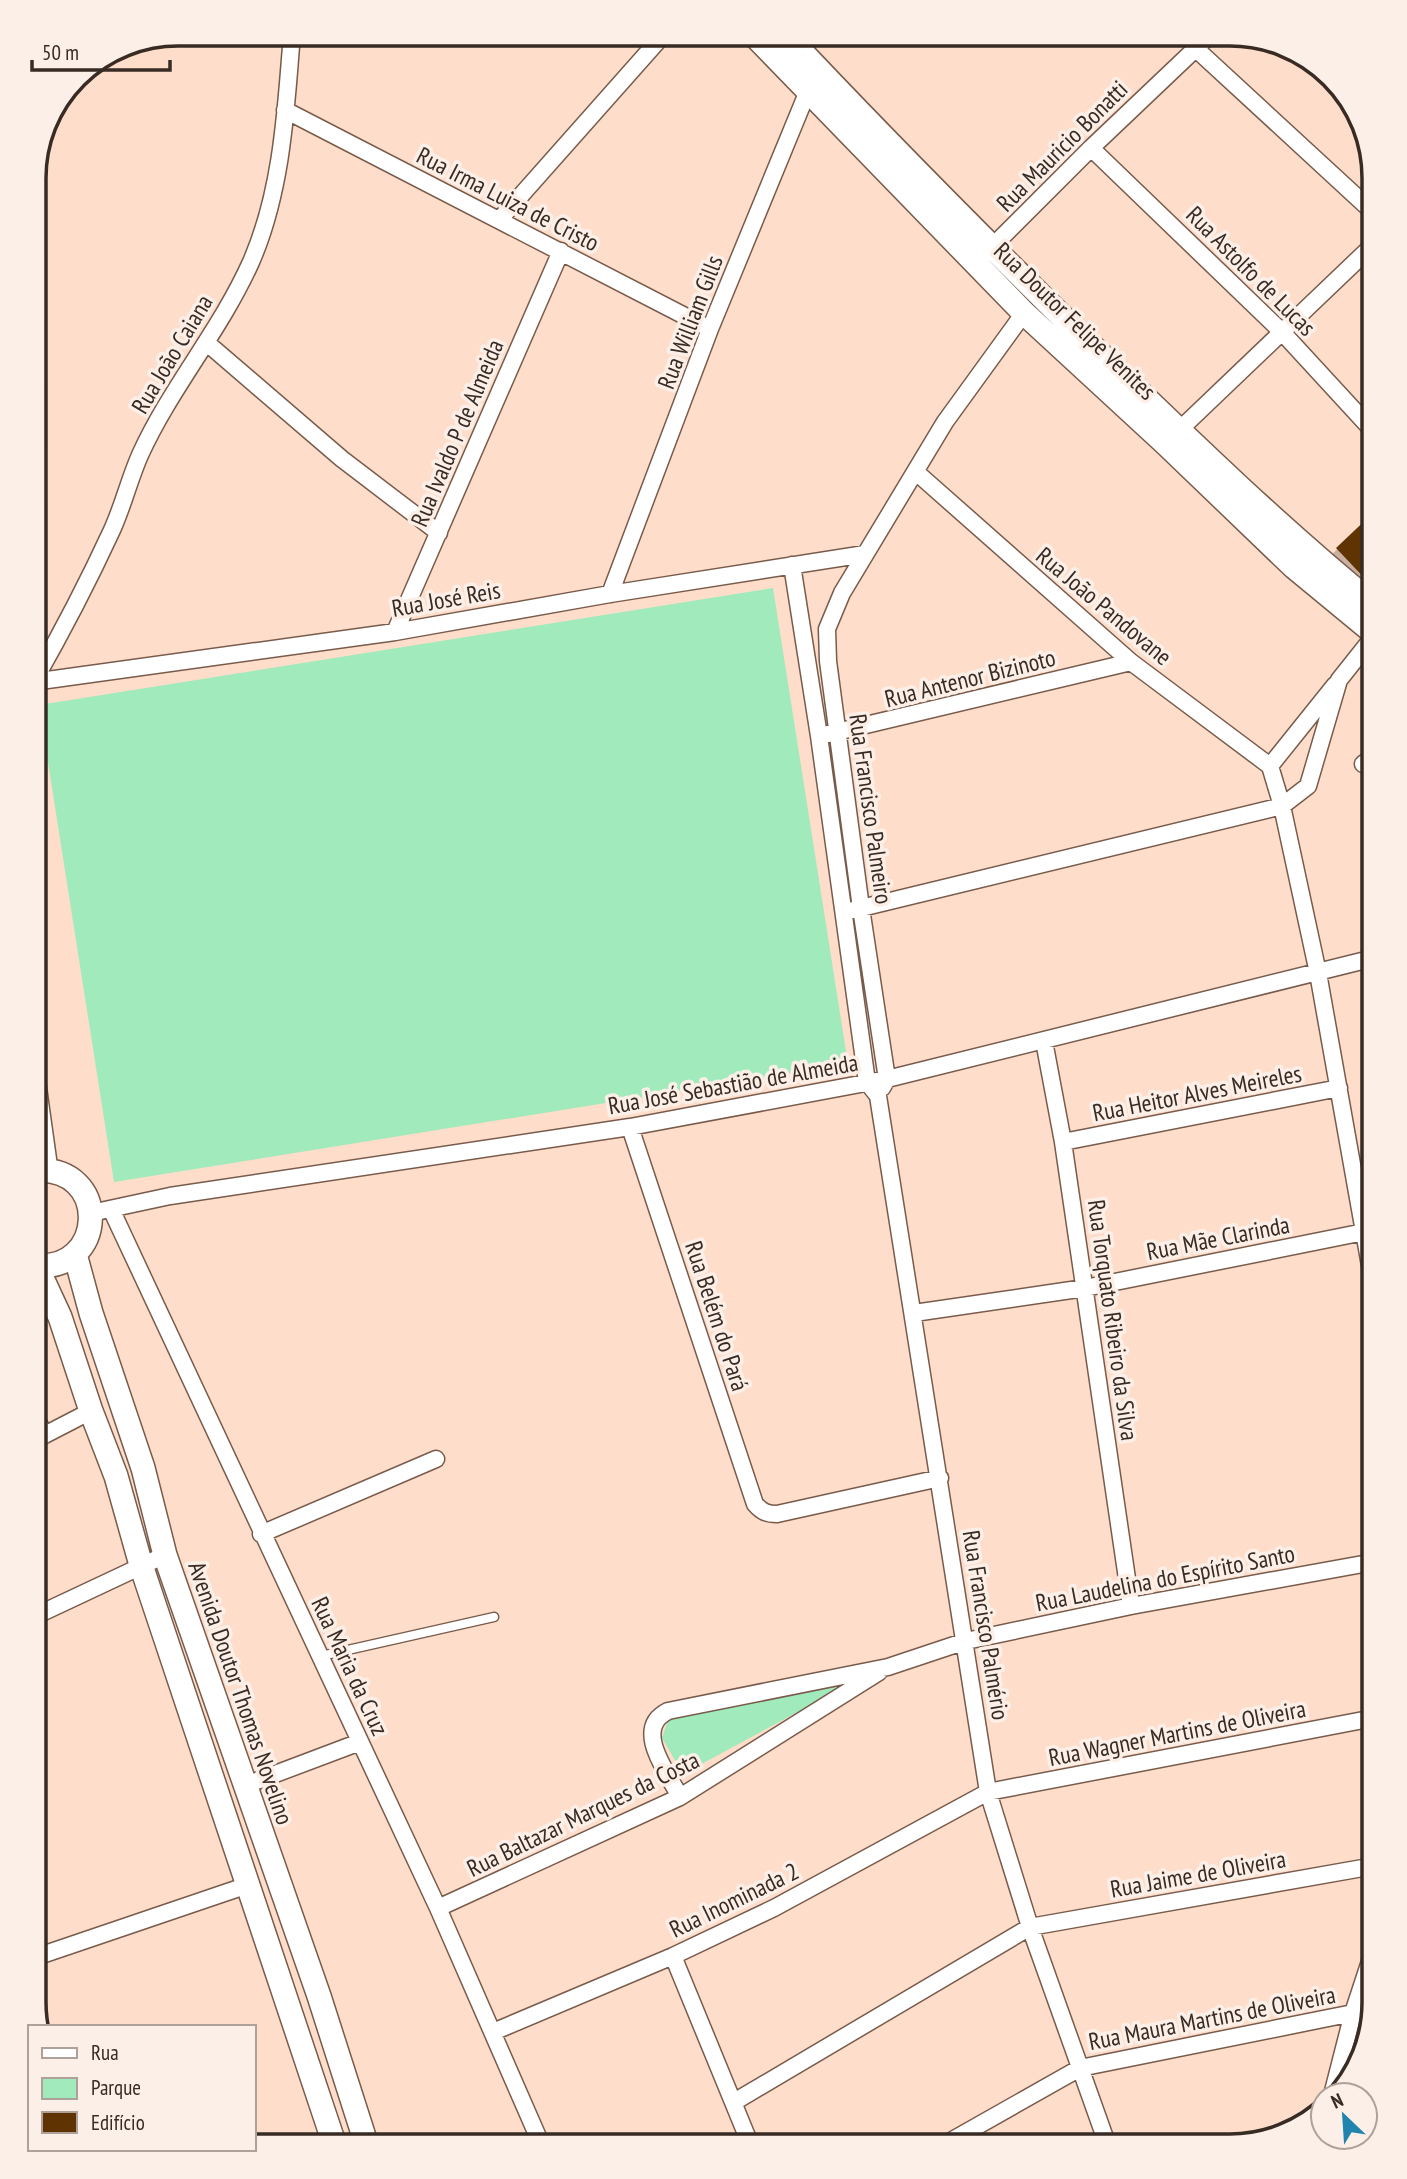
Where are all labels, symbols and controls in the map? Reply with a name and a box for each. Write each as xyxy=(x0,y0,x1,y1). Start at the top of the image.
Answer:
scale bar xyxy=(32,28,170,72)
text: 50 m xyxy=(42,39,79,66)
street label: Rua Mauricio Bonatti xyxy=(990,74,1134,218)
street label: Rua Irma Luiza de Cristo xyxy=(412,140,604,258)
street label: Rua Astolfo de Lucas xyxy=(1180,200,1322,342)
street label: Rua Doutor Felipe Venites xyxy=(987,236,1163,406)
street label: Rua William Gills xyxy=(650,251,730,393)
street label: Rua João Caiana xyxy=(124,289,220,419)
street label: Rua Ivaldo P de Almeida xyxy=(404,335,510,531)
street label: Rua João Pandovane xyxy=(1030,540,1178,672)
street label: Rua José Reis xyxy=(389,574,503,624)
street label: Rua Antenor Bizinoto xyxy=(881,642,1059,714)
street label: Rua Francisco Palmeiro xyxy=(842,712,900,906)
street label: Rua José Sebastião de Almeida xyxy=(605,1047,861,1121)
street label: Rua Heitor Alves Meireles xyxy=(1090,1058,1304,1128)
street label: Rua Torquato Ribeiro da Silva xyxy=(1081,1198,1145,1442)
street label: Rua Mãe Clarinda xyxy=(1144,1209,1292,1267)
street label: Rua Belém do Pará xyxy=(678,1237,756,1395)
street label: Rua Francisco Palmério xyxy=(956,1528,1016,1722)
street label: Rua Laudelina do Espírito Santo xyxy=(1033,1538,1297,1618)
street label: Avenida Doutor Thomas Novelino xyxy=(181,1558,301,1828)
street label: Rua Maria da Cruz xyxy=(304,1592,396,1740)
street label: Rua Wagner Martins de Oliveira xyxy=(1046,1693,1308,1773)
street label: Rua Baltazar Marques da Costa xyxy=(462,1744,704,1884)
street label: Rua Jaime de Oliveira xyxy=(1108,1843,1288,1905)
street label: Rua Inominada 2 xyxy=(664,1855,804,1945)
street label: Rua Maura Martins de Oliveira xyxy=(1086,1979,1338,2057)
legend xyxy=(28,2025,256,2151)
text: Rua xyxy=(91,2039,119,2066)
text: Parque xyxy=(91,2074,141,2101)
north arrow xyxy=(1309,2081,1379,2151)
text: N xyxy=(1327,2088,1347,2114)
text: Edifício xyxy=(91,2109,145,2136)

